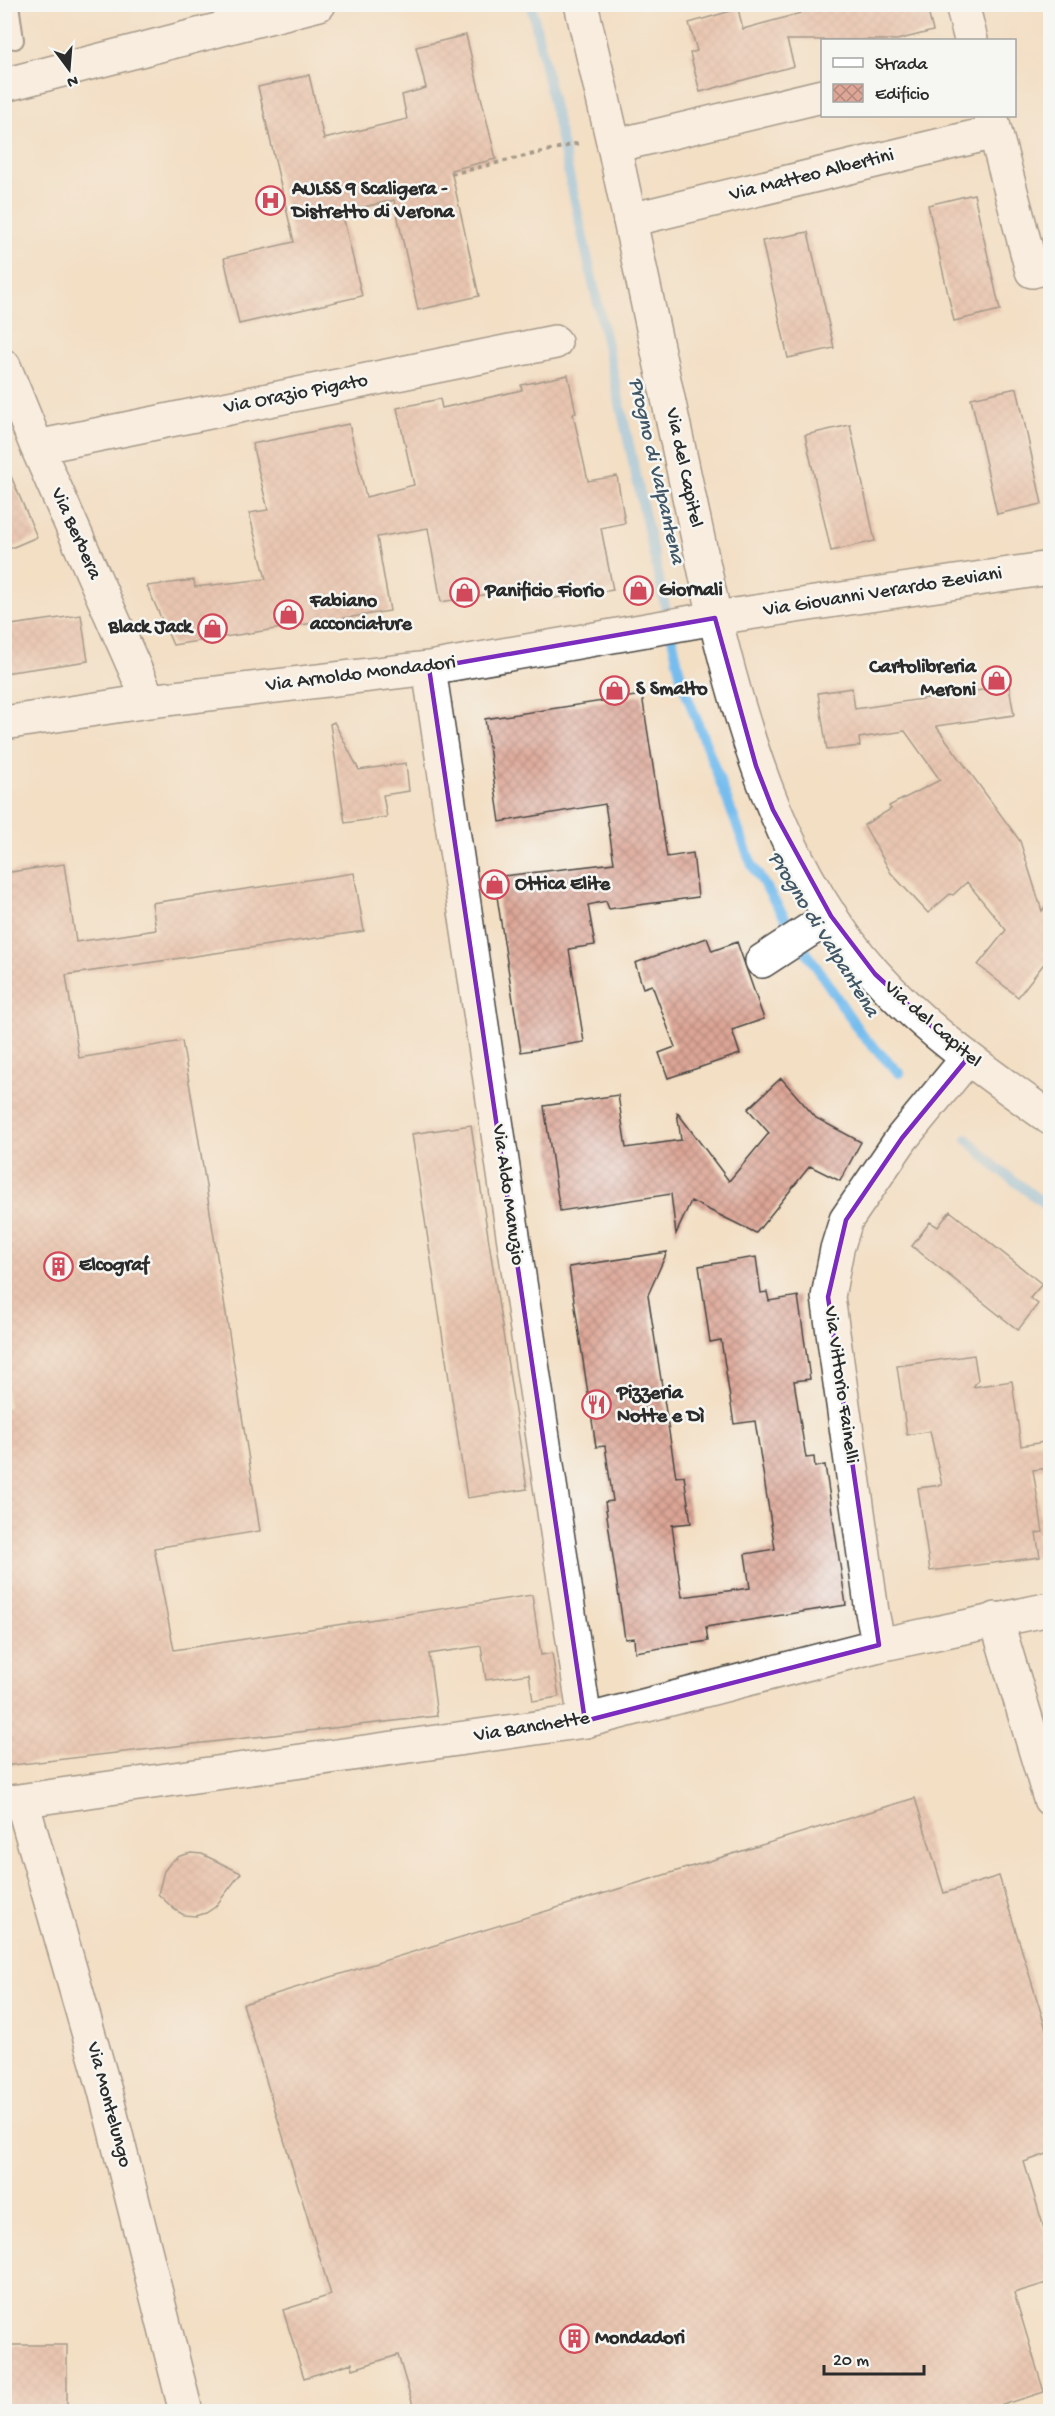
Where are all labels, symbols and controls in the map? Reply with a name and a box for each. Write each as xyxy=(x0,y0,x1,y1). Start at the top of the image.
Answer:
north arrow xyxy=(39,39,99,99)
legend xyxy=(821,39,1016,117)
text: Strada xyxy=(875,55,929,76)
text: N xyxy=(64,69,80,91)
text: Edificio xyxy=(875,85,929,106)
street label: Via Matteo Albertini xyxy=(726,144,897,208)
place label: AULSS 9 Scaligera - Distretto di Verona xyxy=(290,179,455,225)
hospital icon: AULSS 9 Scaligera - Distretto di Verona xyxy=(255,185,287,217)
street label: Via Orazio Pigato xyxy=(221,370,370,420)
water label: Progno di Valpantena xyxy=(621,375,689,568)
street label: Via del Capitel xyxy=(659,405,707,530)
street label: Via Berbera xyxy=(44,484,106,584)
street label: Via Giovanni Verardo Zeviani xyxy=(761,563,1004,623)
shop icon: Giornali xyxy=(622,575,654,607)
shop icon: Panificio Fiorio xyxy=(448,576,480,608)
place label: Panificio Fiorio xyxy=(484,580,605,604)
place label: Giornali xyxy=(659,580,723,603)
place label: Fabiano acconciature xyxy=(309,591,412,637)
shop icon: Fabiano acconciature xyxy=(273,598,305,630)
shop icon: Black Jack xyxy=(197,612,229,644)
place label: Black Jack xyxy=(107,617,194,640)
street label: Via Arnoldo Mondadori xyxy=(264,652,457,698)
place label: Cartolibreria Meroni xyxy=(868,657,977,703)
shop icon: Cartolibreria Meroni xyxy=(981,664,1013,696)
shop icon: S Smalto xyxy=(599,674,631,706)
place label: S Smalto xyxy=(636,679,708,702)
water label: Progno di Valpantena xyxy=(761,848,884,1024)
shop icon: Ottica Elite xyxy=(478,869,510,901)
place label: Ottica Elite xyxy=(515,874,611,897)
street label: Via del Capitel xyxy=(878,976,985,1074)
street label: Via Aldo Manuzio xyxy=(486,1122,528,1267)
building icon: Elcograf xyxy=(42,1250,74,1282)
place label: Elcograf xyxy=(79,1255,151,1278)
street label: Via Vittorio Fainelli xyxy=(817,1304,862,1465)
place label: Pizzeria Notte e Dì xyxy=(616,1383,705,1429)
restaurant icon: Pizzeria Notte e Dì xyxy=(580,1389,612,1421)
street label: Via Banchette xyxy=(472,1707,592,1749)
street label: Via Montelungo xyxy=(80,2039,136,2170)
building icon: Mondadori xyxy=(558,2323,590,2355)
place label: Mondadori xyxy=(595,2328,685,2351)
scale bar xyxy=(824,2338,924,2376)
text: 20 m xyxy=(833,2351,869,2372)

